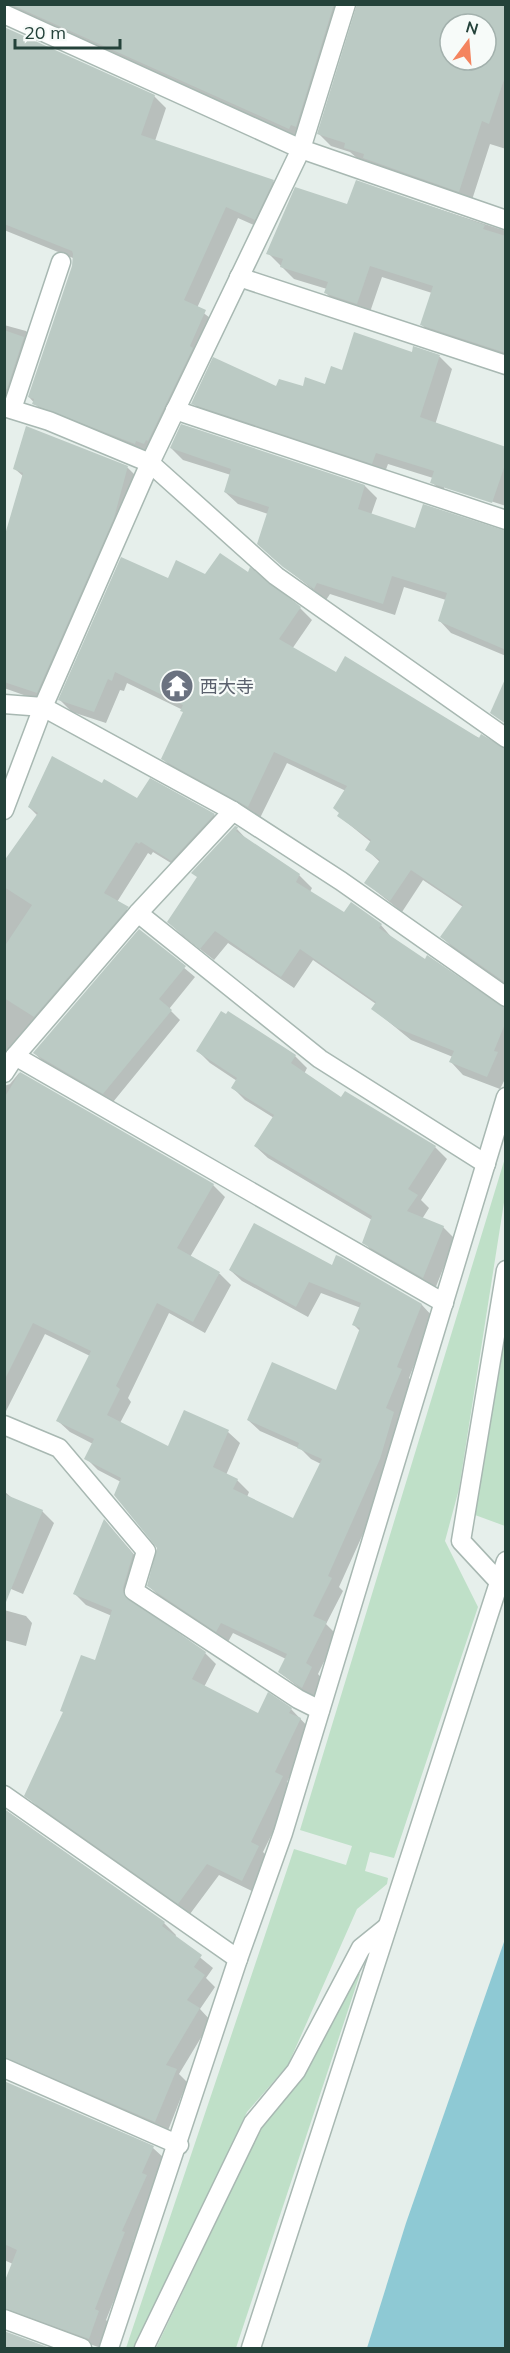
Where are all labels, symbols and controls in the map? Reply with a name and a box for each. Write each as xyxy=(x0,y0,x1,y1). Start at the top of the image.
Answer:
scale bar xyxy=(15,12,120,50)
north arrow xyxy=(438,12,498,72)
text: N xyxy=(464,16,481,39)
text: 20 m xyxy=(24,21,66,44)
temple icon: 西大寺 xyxy=(159,668,195,704)
place label: 西大寺 xyxy=(200,675,254,698)

